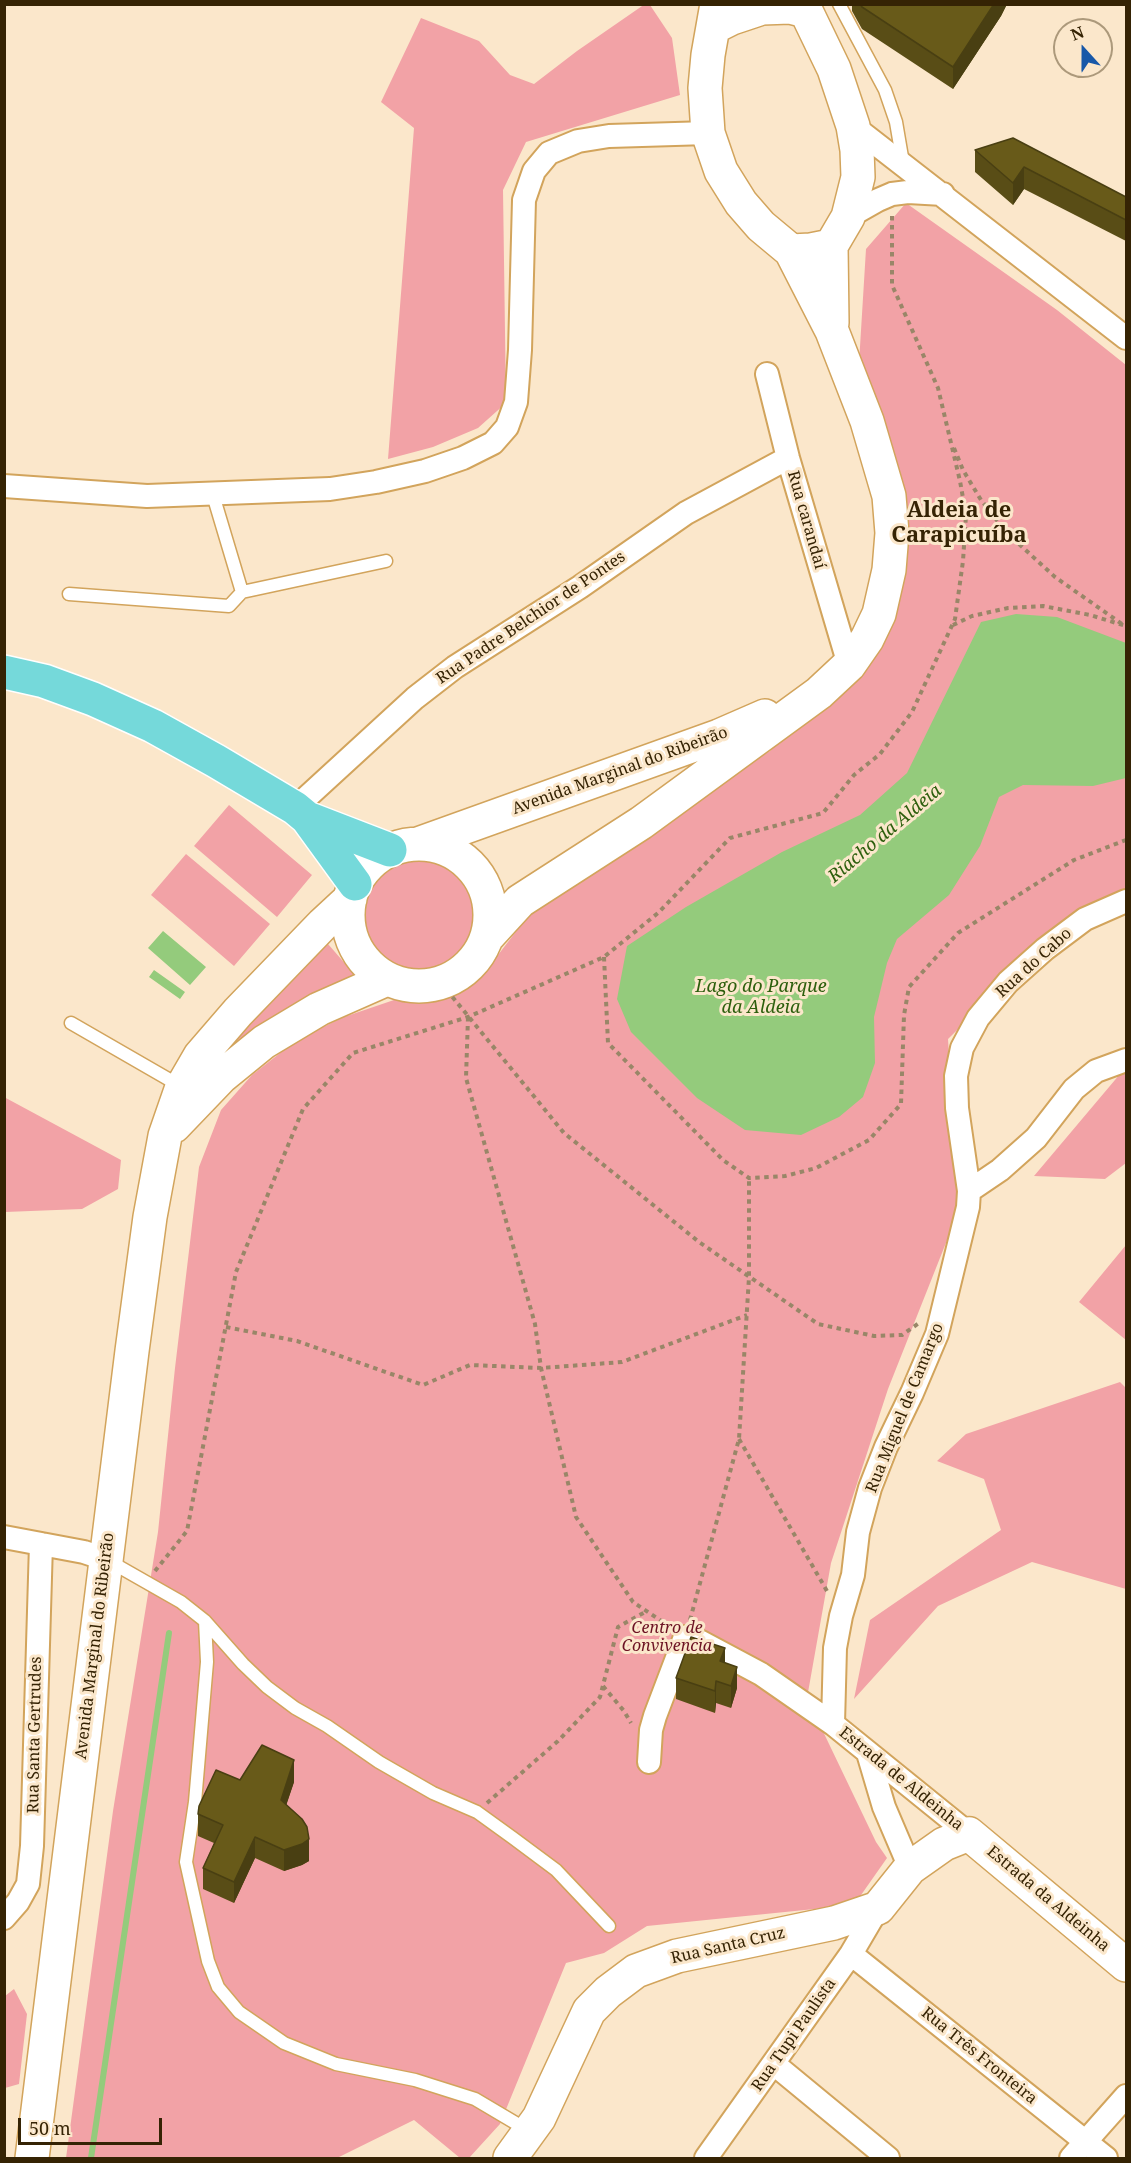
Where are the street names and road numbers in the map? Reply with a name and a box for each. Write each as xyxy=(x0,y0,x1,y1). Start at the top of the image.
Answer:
street label: Rua carandaí xyxy=(783,469,829,571)
street label: Rua Padre Belchior de Pontes xyxy=(433,547,629,689)
street label: Avenida Marginal do Ribeirão xyxy=(510,723,730,819)
street label: Rua do Cabo xyxy=(992,924,1076,1002)
street label: Rua Miguel de Camargo xyxy=(862,1320,948,1496)
street label: Avenida Marginal do Ribeirão xyxy=(72,1532,118,1760)
street label: Rua Santa Gertrudes xyxy=(24,1656,46,1814)
street label: Estrada de Aldeinha xyxy=(835,1723,967,1835)
street label: Estrada da Aldeinha xyxy=(983,1842,1113,1956)
street label: Rua Santa Cruz xyxy=(669,1924,787,1968)
street label: Rua Tupi Paulista xyxy=(748,1975,840,2095)
street label: Rua Três Fronteira xyxy=(917,2003,1041,2109)

